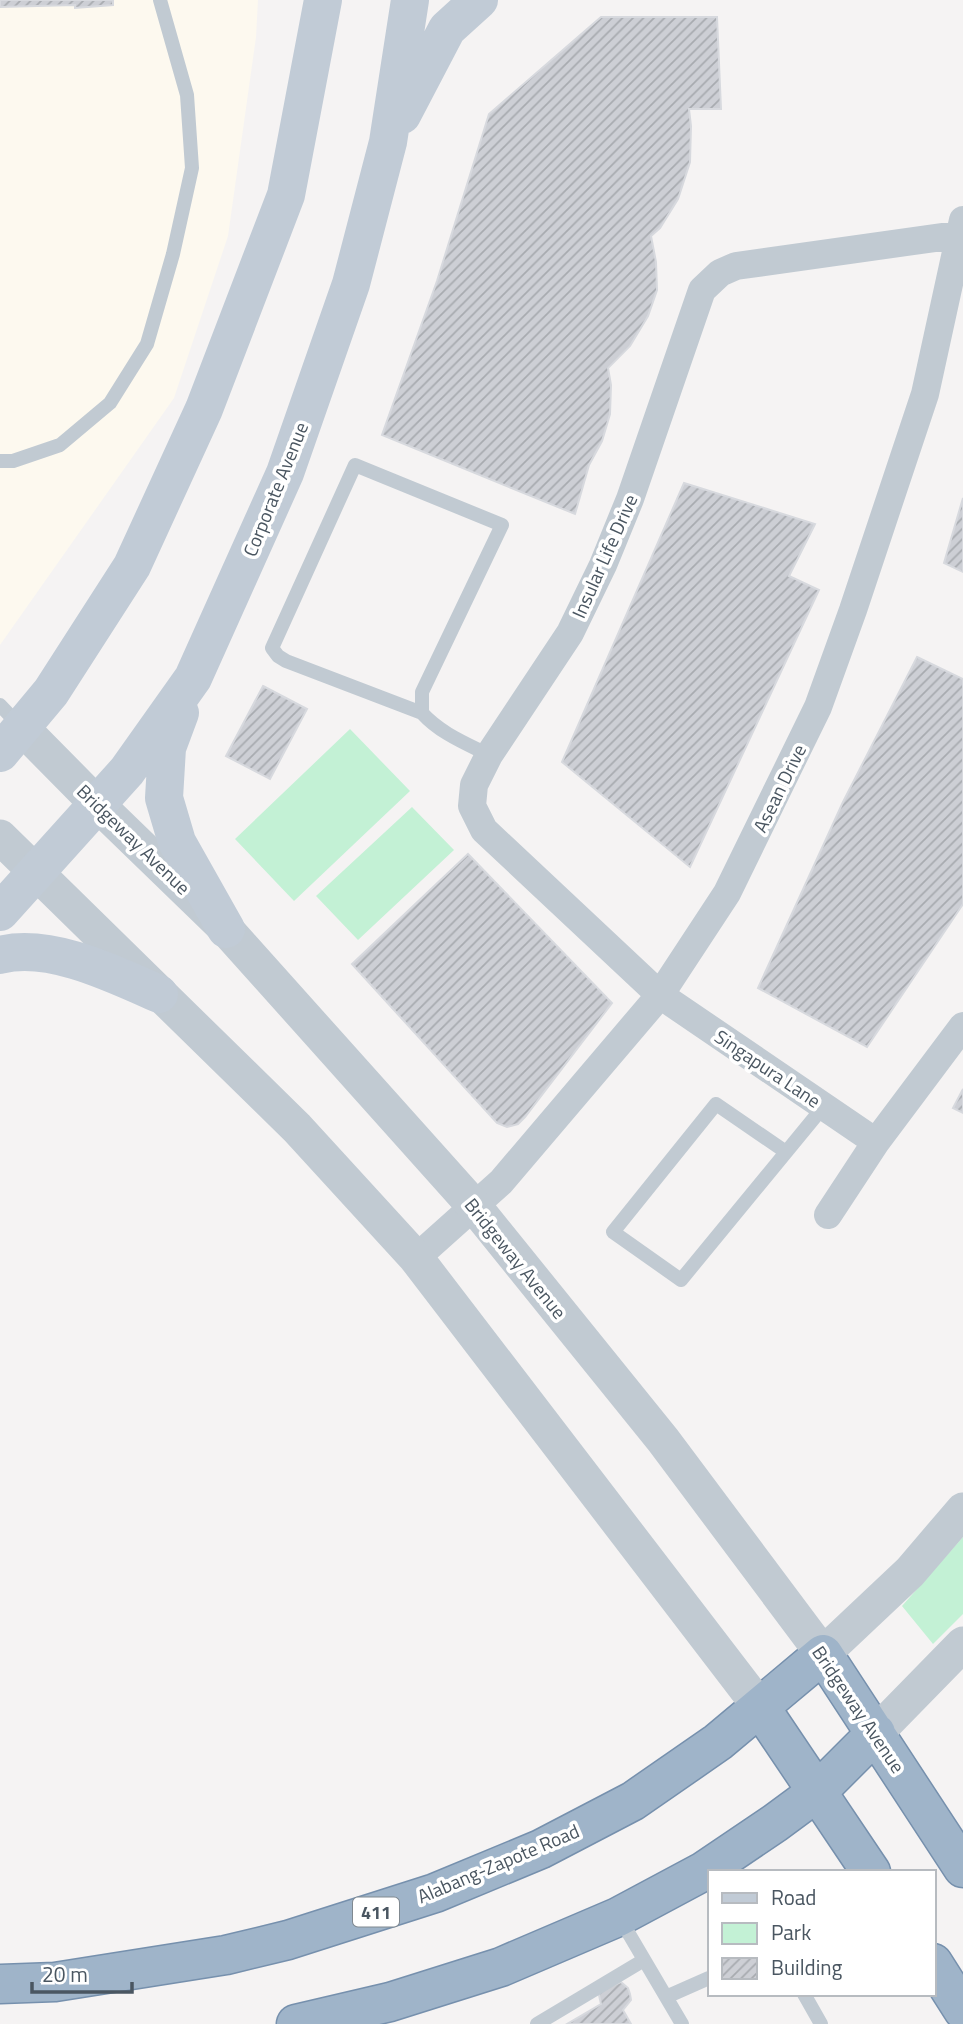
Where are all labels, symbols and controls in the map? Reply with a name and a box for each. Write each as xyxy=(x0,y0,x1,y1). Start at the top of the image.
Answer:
street label: Corporate Avenue xyxy=(235,417,315,561)
street label: Insular Life Drive xyxy=(564,489,644,623)
street label: Asean Drive xyxy=(745,739,813,837)
street label: Bridgeway Avenue xyxy=(71,777,197,901)
street label: Singapura Lane xyxy=(709,1022,827,1114)
street label: Bridgeway Avenue xyxy=(458,1191,574,1325)
street label: Bridgeway Avenue xyxy=(805,1639,913,1779)
street label: Alabang-Zapote Road xyxy=(412,1816,584,1910)
legend xyxy=(708,1870,935,1996)
text: Road xyxy=(771,1881,816,1913)
road number: 411 xyxy=(353,1898,399,1926)
text: Park xyxy=(771,1916,811,1948)
scale bar xyxy=(32,1951,131,1995)
text: Building xyxy=(771,1951,843,1983)
text: 20 m xyxy=(42,1958,88,1990)

